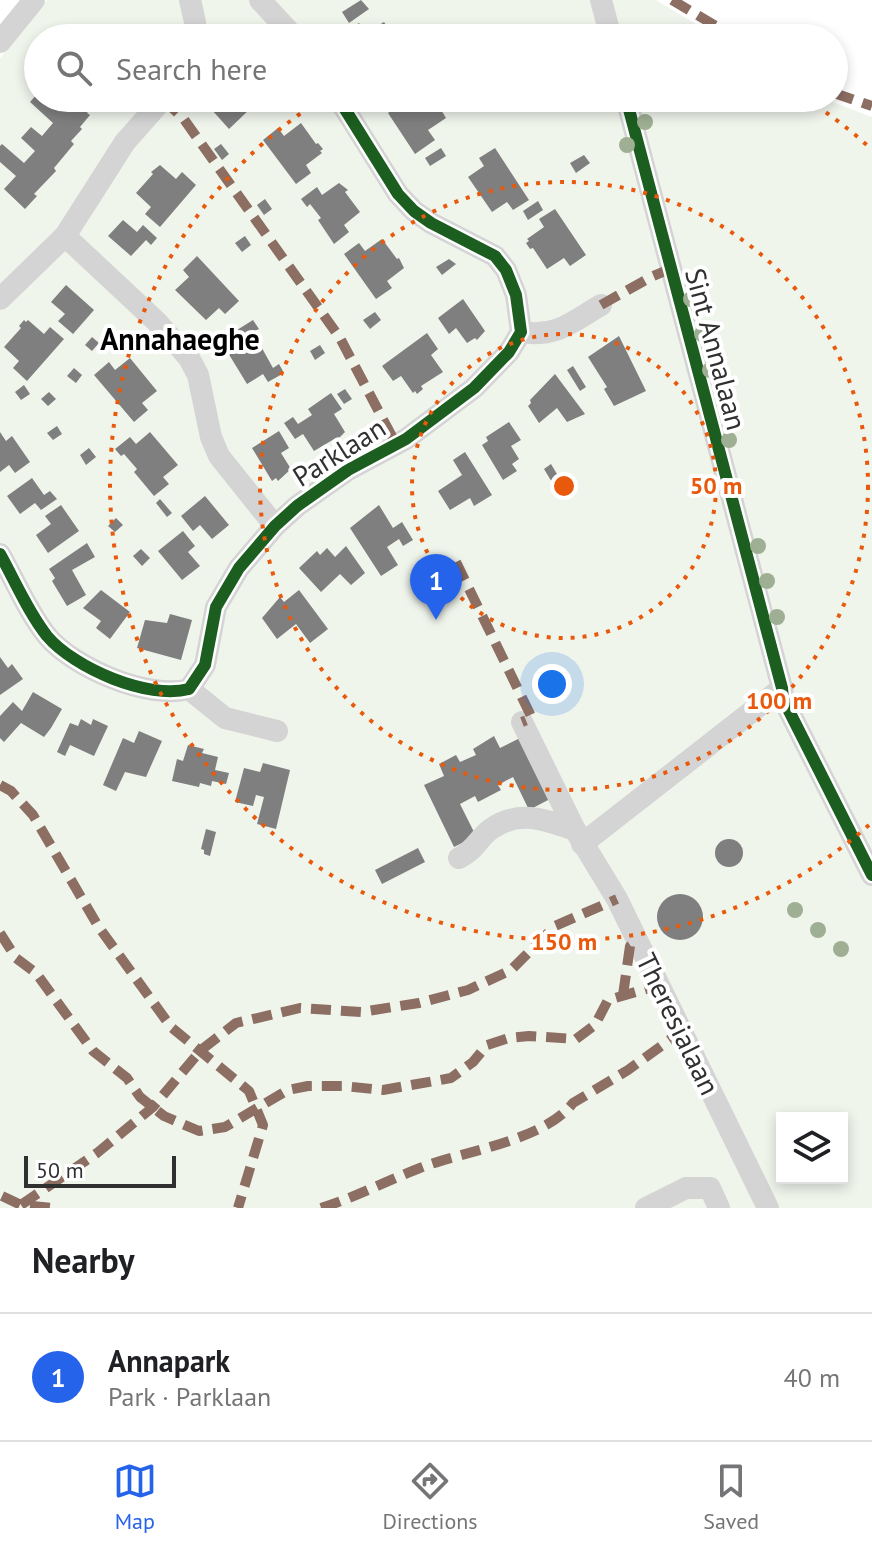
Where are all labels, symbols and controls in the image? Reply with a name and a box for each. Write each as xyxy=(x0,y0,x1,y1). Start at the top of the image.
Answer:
search box xyxy=(24,24,848,112)
icon: search xyxy=(52,46,96,90)
text: Search here xyxy=(116,49,267,88)
street label: Sint Annalaan xyxy=(677,264,756,434)
district label: Annahaeghe xyxy=(100,319,260,358)
street label: Parklaan xyxy=(285,409,392,494)
text: 50 m xyxy=(690,470,742,501)
centre of rings xyxy=(550,472,578,500)
pin: 1 xyxy=(410,554,462,620)
your location xyxy=(532,664,572,704)
text: 100 m xyxy=(746,685,812,716)
text: 150 m xyxy=(531,926,597,957)
street label: Theresialaan xyxy=(628,947,729,1101)
map controls xyxy=(776,1112,848,1184)
button: layers xyxy=(776,1112,848,1184)
scale bar xyxy=(24,1152,176,1188)
text: 50 m xyxy=(36,1156,84,1184)
text: Nearby xyxy=(32,1238,134,1282)
text: Annapark xyxy=(108,1341,230,1380)
text: 1 xyxy=(51,1361,65,1394)
text: 40 m xyxy=(784,1361,840,1394)
text: Park · Parklaan xyxy=(108,1380,271,1413)
tab: Map xyxy=(113,1459,157,1535)
tab: Directions xyxy=(382,1459,478,1535)
tab: Saved xyxy=(703,1459,759,1535)

